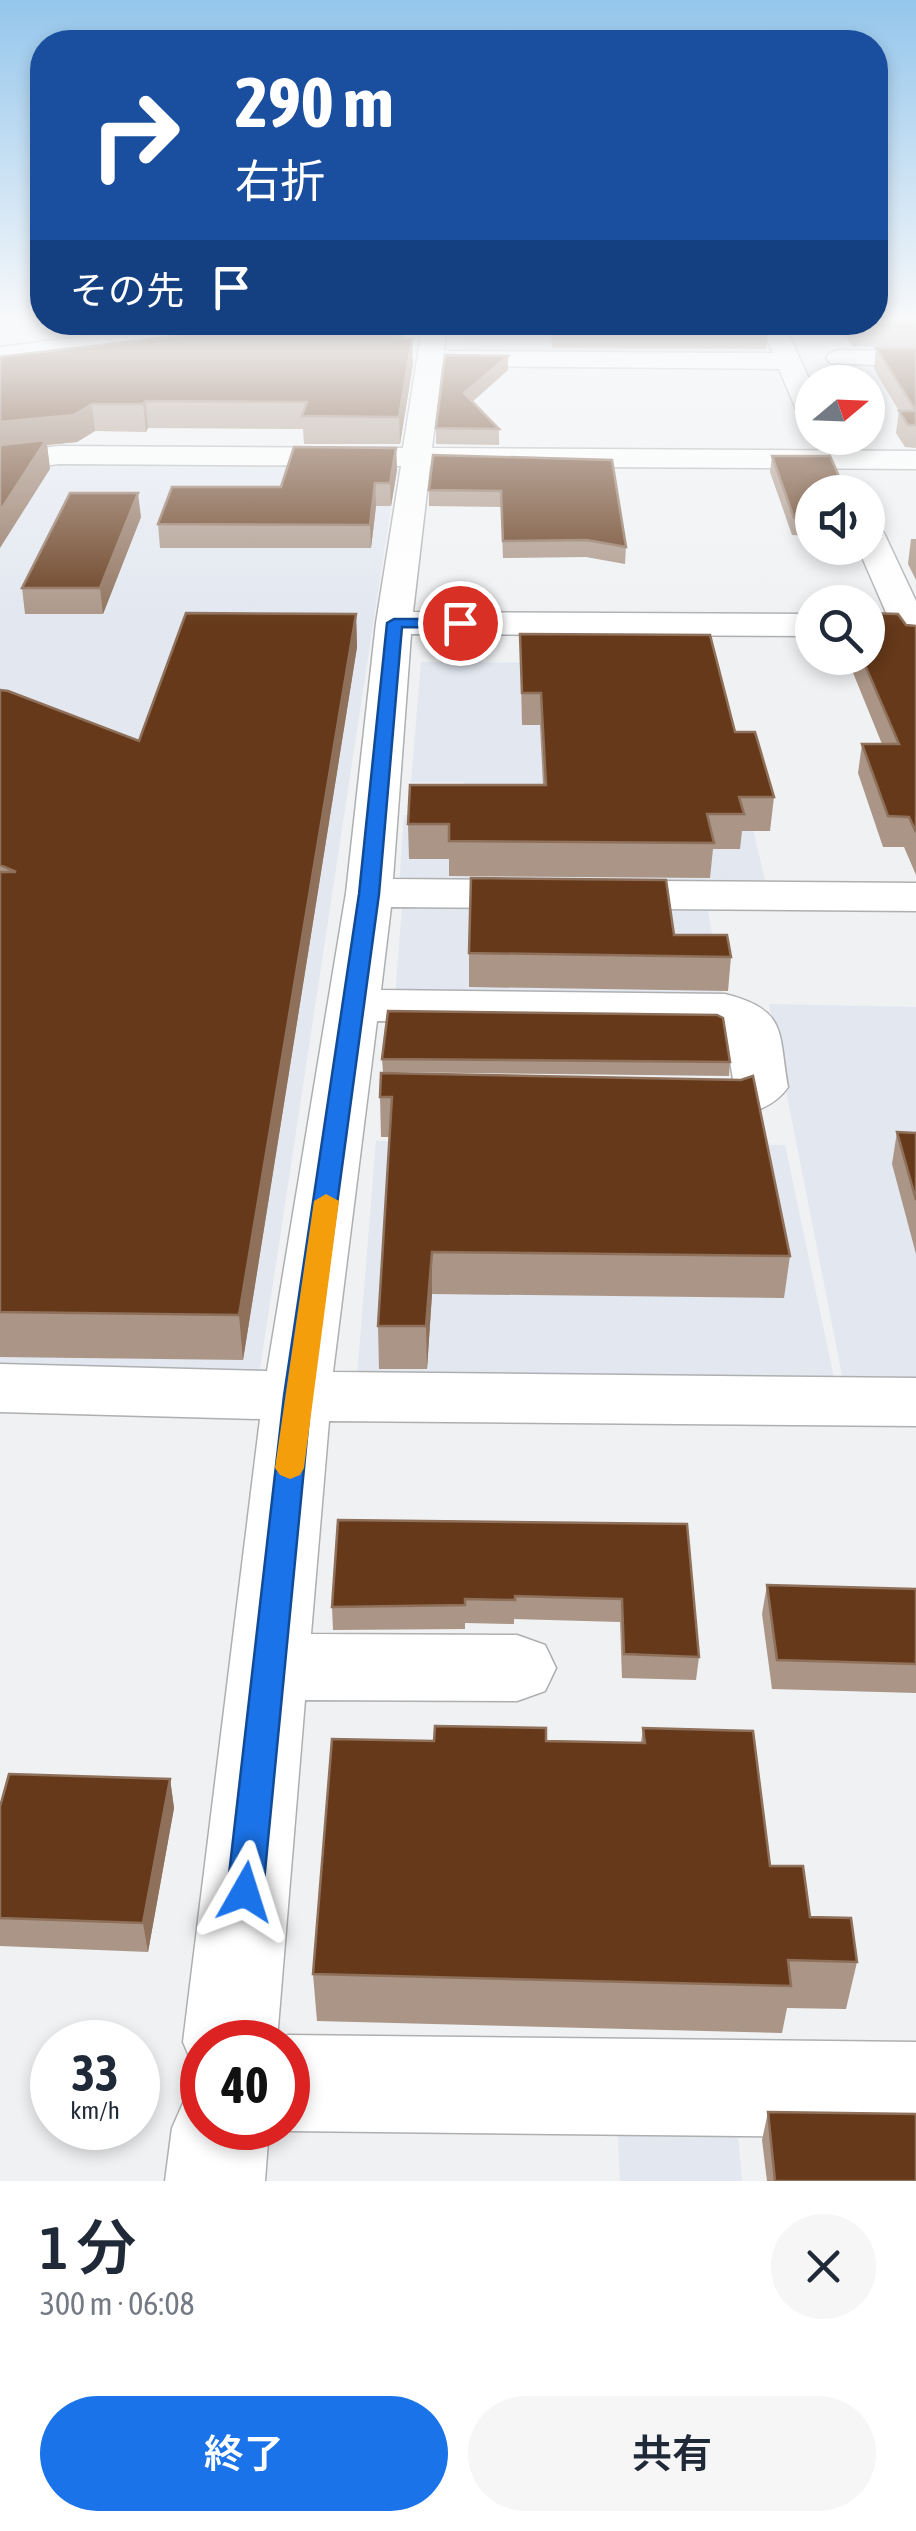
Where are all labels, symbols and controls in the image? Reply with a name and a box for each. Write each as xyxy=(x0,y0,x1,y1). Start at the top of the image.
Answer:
text: 290 m xyxy=(235,62,394,142)
icon: right xyxy=(70,70,200,200)
text: 右折 xyxy=(235,155,325,207)
icon: arrive xyxy=(204,260,259,315)
text: その先 xyxy=(70,269,184,312)
north arrow xyxy=(795,365,885,455)
map controls xyxy=(795,365,885,675)
button: sound xyxy=(795,475,885,565)
pin xyxy=(418,581,503,666)
button: search xyxy=(795,585,885,675)
icon: arrive xyxy=(433,596,488,651)
position arrow xyxy=(193,1840,297,1944)
speed limit sign: 40 xyxy=(180,2020,310,2150)
text: 33 xyxy=(71,2044,118,2102)
text: km/h xyxy=(70,2096,120,2124)
text: 1 分 xyxy=(40,2213,136,2282)
button: close xyxy=(771,2214,876,2319)
text: 300 m · 06:08 xyxy=(40,2285,195,2322)
button: 終了 xyxy=(40,2396,448,2511)
button: 共有 xyxy=(468,2396,876,2511)

